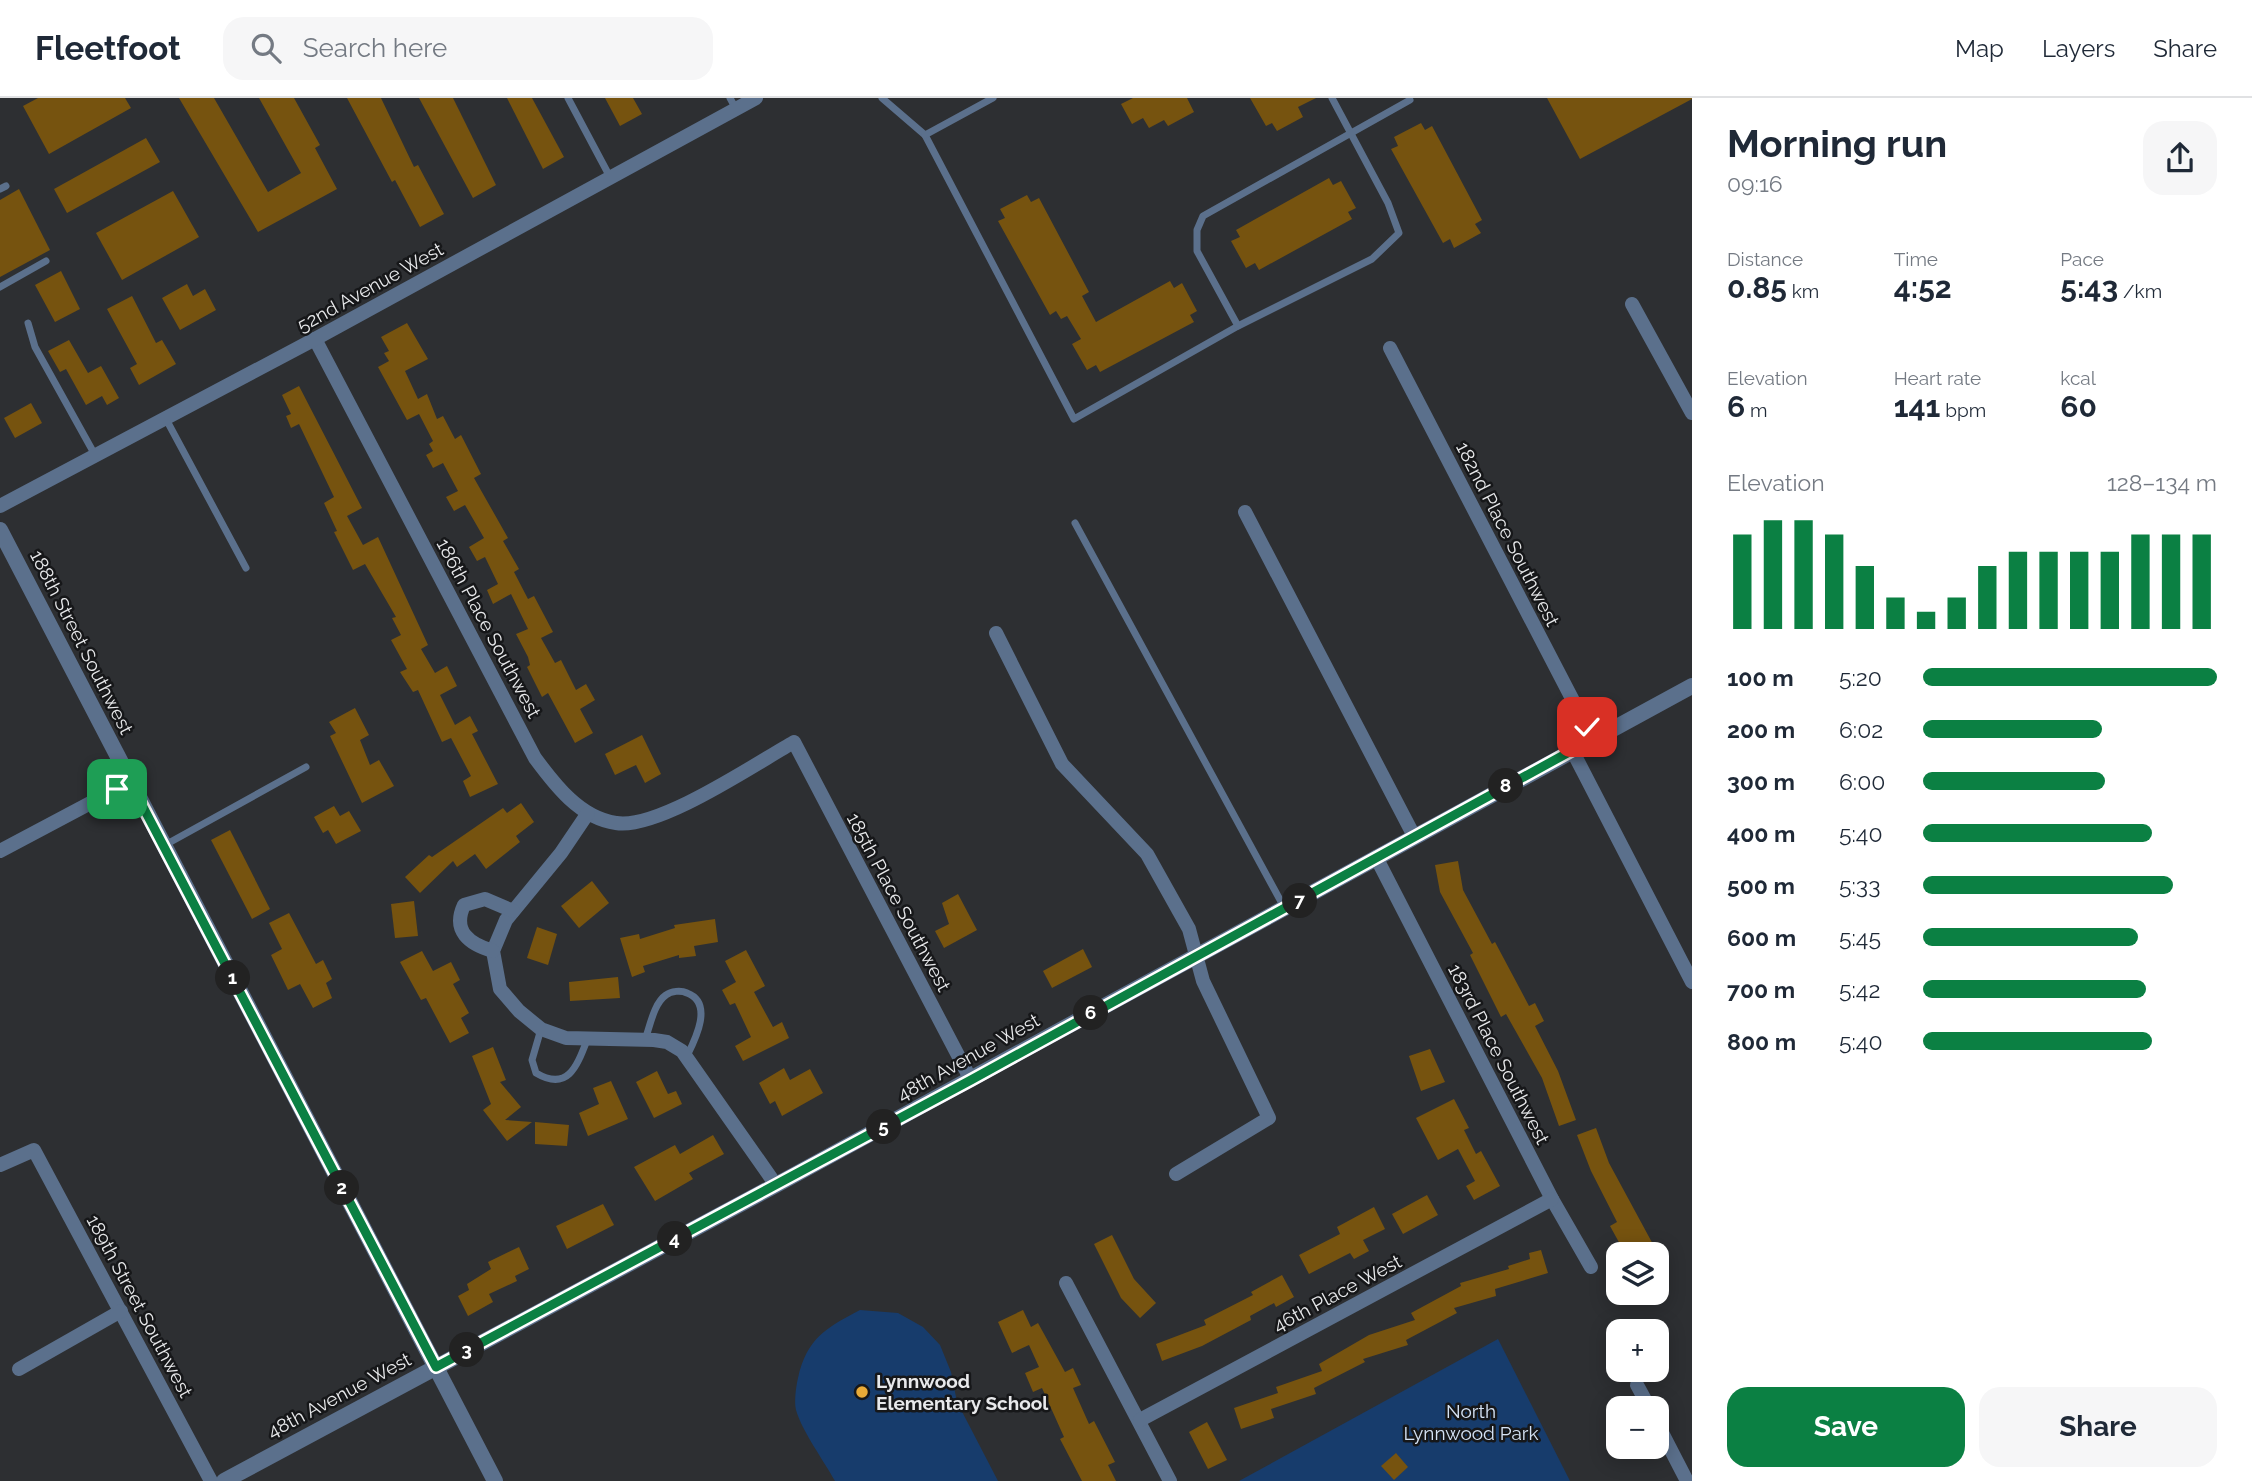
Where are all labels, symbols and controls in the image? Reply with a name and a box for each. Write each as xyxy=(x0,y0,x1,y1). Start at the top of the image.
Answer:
search box xyxy=(223,17,713,80)
text: Fleetfoot xyxy=(35,29,181,68)
icon: search xyxy=(247,29,285,67)
text: Search here xyxy=(303,33,447,63)
text: Map xyxy=(1955,34,2004,63)
text: Layers xyxy=(2042,34,2115,63)
text: Share xyxy=(2153,34,2217,63)
text: Morning run xyxy=(1727,121,1947,166)
button: share xyxy=(2143,121,2217,195)
text: 09:16 xyxy=(1727,170,1783,197)
street label: 52nd Avenue West xyxy=(293,237,447,336)
text: Distance xyxy=(1727,248,1803,270)
text: Time xyxy=(1894,248,1938,270)
text: Pace xyxy=(2060,248,2104,270)
text: 0.85 xyxy=(1727,270,1787,305)
text: 4:52 xyxy=(1894,270,1952,305)
text: 5:43 xyxy=(2060,270,2118,305)
text: km xyxy=(1787,280,1819,302)
text: /km xyxy=(2118,280,2162,302)
text: Elevation xyxy=(1727,367,1808,389)
text: Heart rate xyxy=(1894,367,1981,389)
text: kcal xyxy=(2060,367,2096,389)
text: 6 xyxy=(1727,389,1745,424)
text: 141 xyxy=(1894,389,1940,424)
text: 60 xyxy=(2060,389,2097,424)
text: m xyxy=(1745,399,1768,421)
text: bpm xyxy=(1940,399,1986,421)
street label: 182nd Place Southwest xyxy=(1452,438,1564,630)
text: Elevation xyxy=(1727,469,1825,496)
text: 128–134 m xyxy=(2107,469,2217,496)
street label: 186th Place Southwest xyxy=(432,535,546,722)
street label: 188th Street Southwest xyxy=(26,546,138,738)
text: 100 m xyxy=(1727,664,1794,691)
text: 5:20 xyxy=(1839,664,1882,691)
pin xyxy=(1557,697,1617,757)
icon: check xyxy=(1568,708,1606,746)
text: 200 m xyxy=(1727,716,1795,743)
text: 6:02 xyxy=(1839,716,1883,743)
pin xyxy=(87,759,147,819)
pin: 8 xyxy=(1488,768,1524,804)
text: 300 m xyxy=(1727,768,1795,795)
text: 6:00 xyxy=(1839,768,1885,795)
icon: arrive xyxy=(98,770,136,808)
text: 8 xyxy=(1500,774,1511,796)
street label: 185th Place Southwest xyxy=(843,809,956,996)
text: 400 m xyxy=(1727,820,1795,847)
text: 5:40 xyxy=(1839,820,1883,847)
text: 500 m xyxy=(1727,872,1795,899)
text: 5:33 xyxy=(1839,872,1880,899)
pin: 7 xyxy=(1282,884,1318,918)
text: 7 xyxy=(1294,889,1305,911)
text: 600 m xyxy=(1727,924,1796,951)
text: 5:45 xyxy=(1839,924,1881,951)
pin: 1 xyxy=(216,960,250,996)
street label: 183rd Place Southwest xyxy=(1444,960,1554,1148)
text: 1 xyxy=(228,966,237,988)
text: 700 m xyxy=(1727,976,1795,1003)
text: 5:42 xyxy=(1839,976,1880,1003)
pin: 6 xyxy=(1074,996,1108,1030)
text: 6 xyxy=(1085,1001,1096,1023)
street label: 48th Avenue West xyxy=(893,1008,1044,1105)
text: 800 m xyxy=(1727,1028,1796,1055)
text: 5:40 xyxy=(1839,1028,1883,1055)
pin: 5 xyxy=(866,1110,902,1144)
text: 5 xyxy=(878,1115,889,1137)
pin: 2 xyxy=(324,1170,360,1206)
text: 2 xyxy=(336,1176,347,1198)
street label: 189th Street Southwest xyxy=(83,1211,198,1402)
pin: 4 xyxy=(658,1222,692,1256)
text: 4 xyxy=(669,1227,680,1249)
map controls xyxy=(1606,1242,1669,1459)
button: layers xyxy=(1606,1242,1669,1305)
street label: 46th Place West xyxy=(1269,1250,1406,1336)
button: + xyxy=(1606,1319,1669,1382)
pin: 3 xyxy=(449,1332,484,1368)
text: 3 xyxy=(461,1338,472,1360)
street label: 48th Avenue West xyxy=(263,1348,415,1442)
place label: Lynnwood Elementary School xyxy=(876,1370,1049,1414)
marker: Lynnwood Elementary School xyxy=(854,1384,870,1400)
button: Save xyxy=(1727,1387,1965,1467)
button: Share xyxy=(1979,1387,2217,1467)
button: − xyxy=(1606,1396,1669,1459)
park label: North Lynnwood Park xyxy=(1404,1400,1538,1444)

